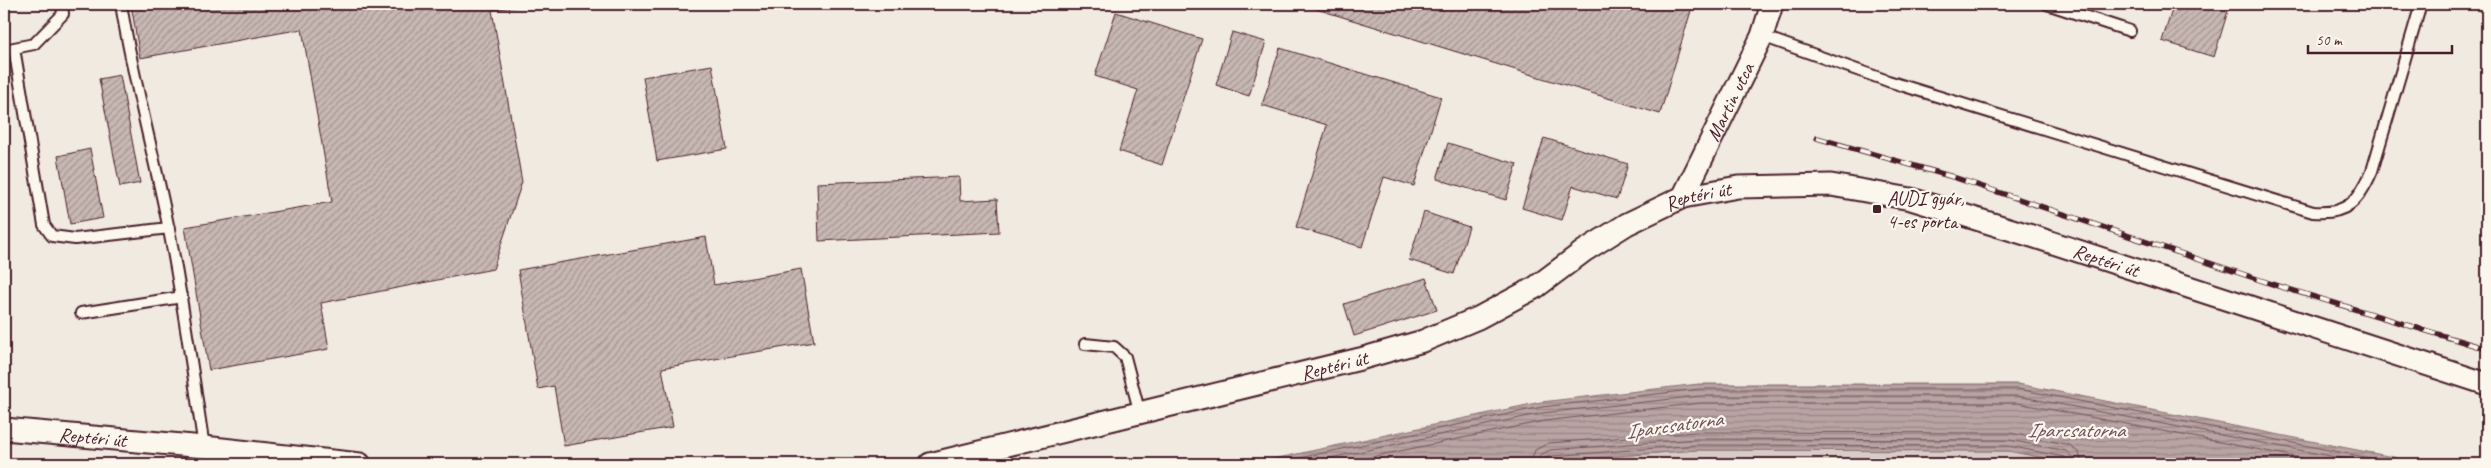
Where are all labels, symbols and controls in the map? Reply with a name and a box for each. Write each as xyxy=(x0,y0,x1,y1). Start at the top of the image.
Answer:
scale bar xyxy=(2308,22,2452,54)
text: 50 m xyxy=(2316,31,2343,50)
street label: Martin utca xyxy=(1700,58,1761,145)
street label: Reptéri út xyxy=(1660,176,1735,217)
place label: AUDI gyár, 4-es porta xyxy=(1887,186,1965,234)
marker: AUDI gyár, 4-es porta xyxy=(1871,203,1883,215)
street label: Reptéri út xyxy=(2070,238,2144,284)
street label: Reptéri út xyxy=(1298,345,1373,386)
water label: Iparcsatorna xyxy=(1624,405,1726,445)
water label: Iparcsatorna xyxy=(2027,417,2126,443)
street label: Reptéri út xyxy=(58,422,130,453)

